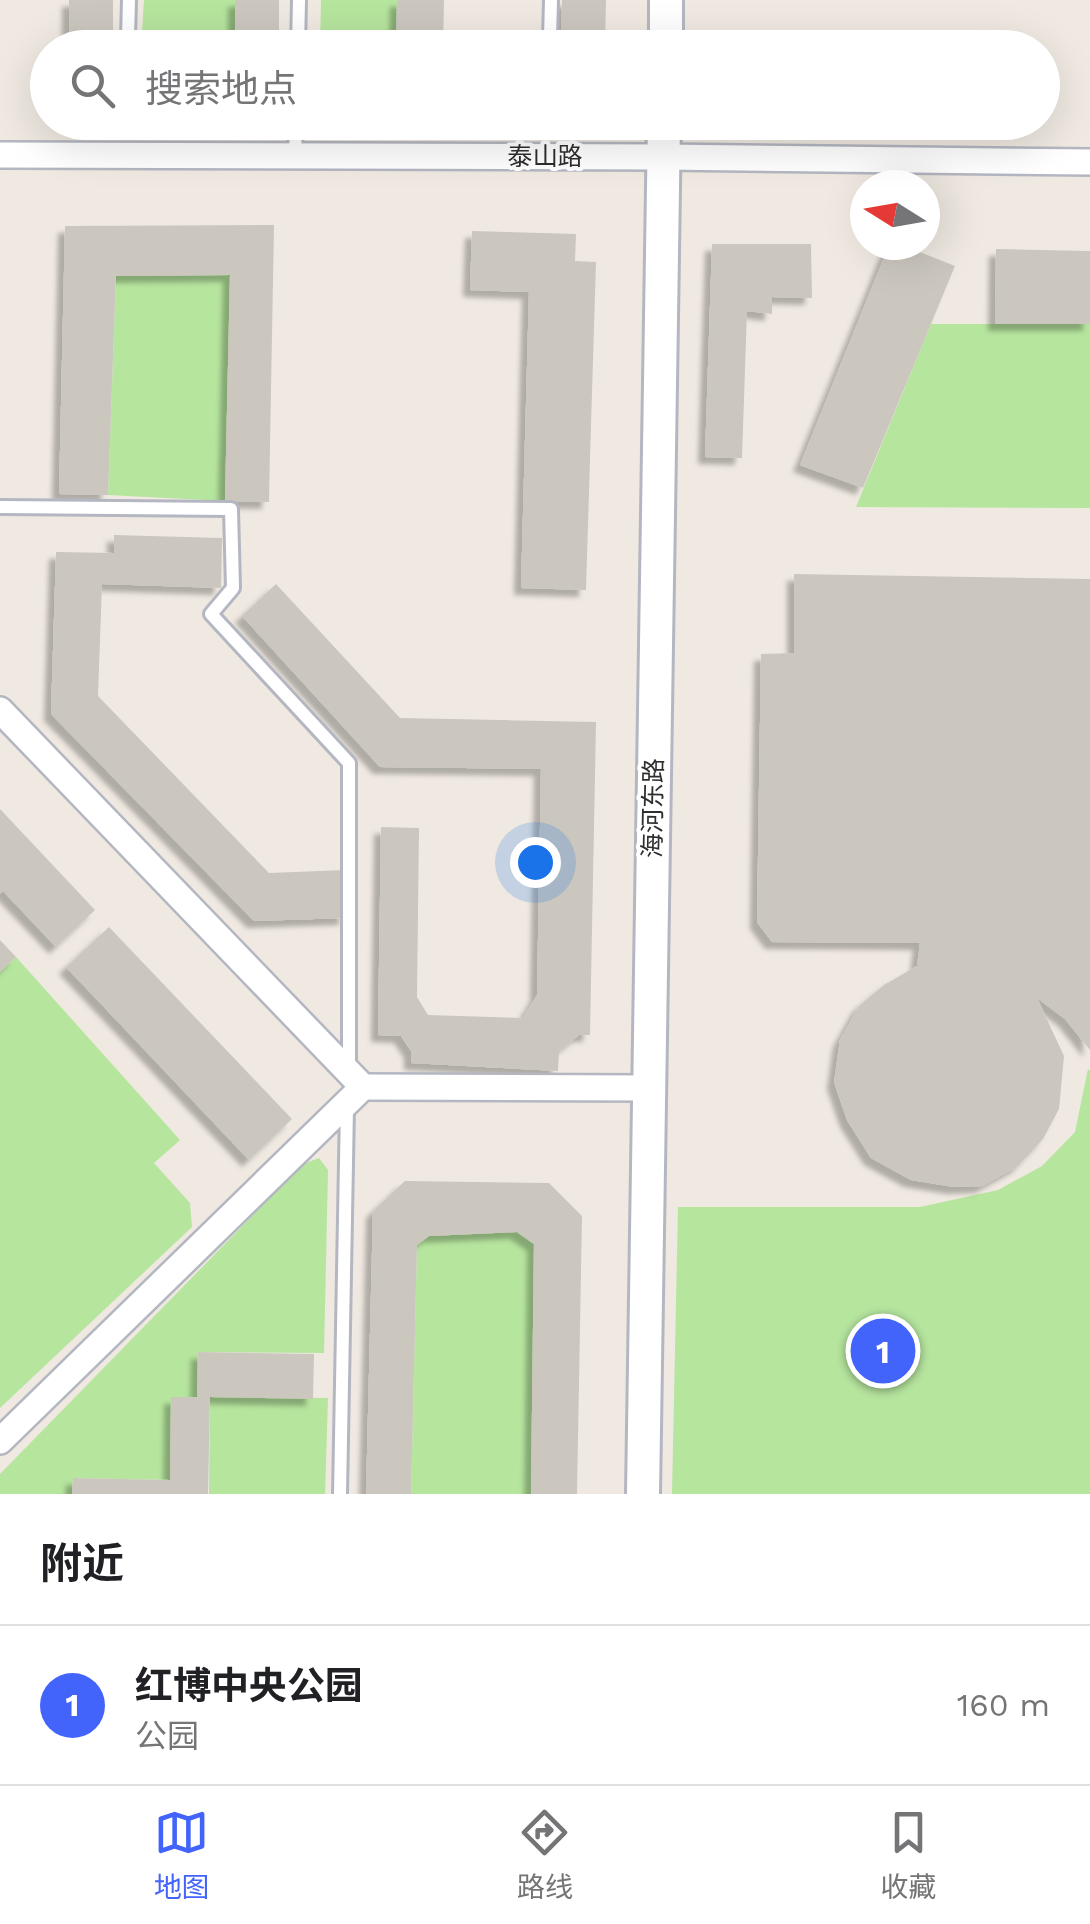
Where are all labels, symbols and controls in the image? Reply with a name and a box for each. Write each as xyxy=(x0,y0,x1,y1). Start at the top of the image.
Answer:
search box xyxy=(30,30,1060,140)
icon: search xyxy=(65,58,120,113)
text: 搜索地点 xyxy=(145,67,297,111)
street label: 泰山路 xyxy=(507,142,583,171)
north arrow xyxy=(850,170,940,260)
street label: 海河东路 xyxy=(638,758,668,858)
your location xyxy=(510,837,561,888)
pin: 1 xyxy=(850,1314,916,1388)
text: 附近 xyxy=(40,1539,124,1588)
text: 红博中央公园 xyxy=(135,1664,363,1708)
text: 1 xyxy=(66,1686,79,1724)
text: 160 m xyxy=(957,1686,1050,1724)
text: 公园 xyxy=(135,1717,199,1755)
tab: 地图 xyxy=(154,1805,210,1905)
tab: 路线 xyxy=(517,1805,573,1905)
tab: 收藏 xyxy=(880,1805,936,1905)

